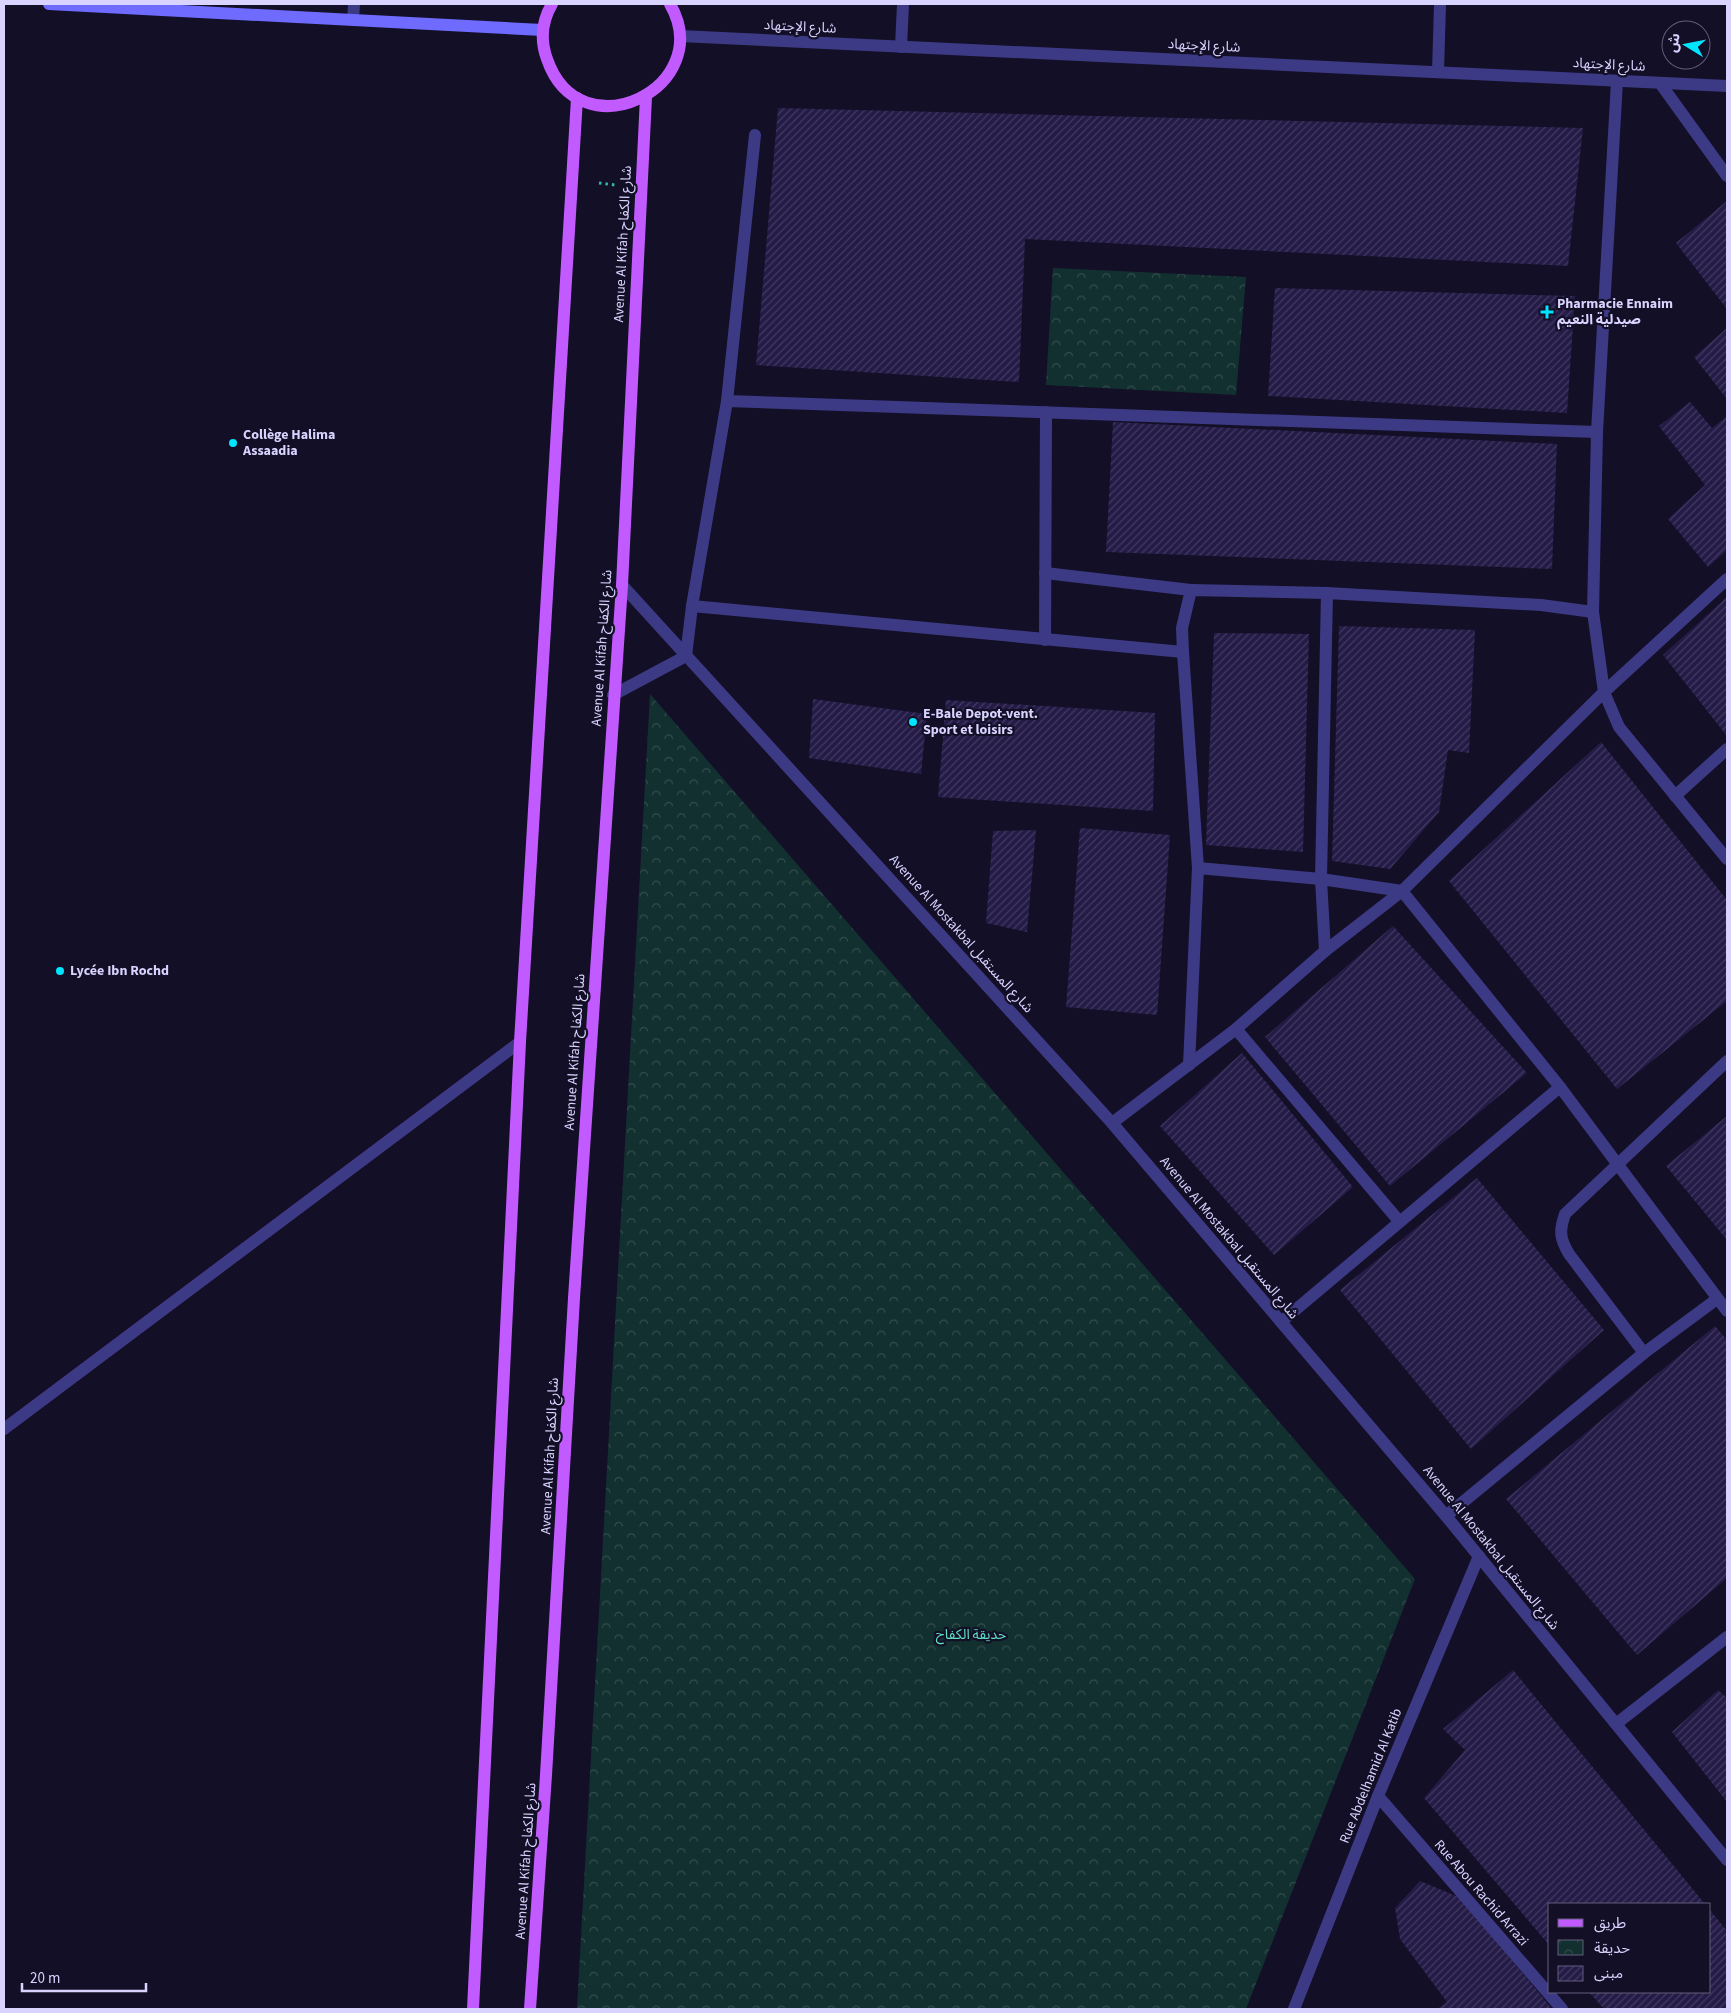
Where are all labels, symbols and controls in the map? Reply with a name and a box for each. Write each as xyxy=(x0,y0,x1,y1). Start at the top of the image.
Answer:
street label: شارع الإجتهاد xyxy=(763,15,837,39)
north arrow xyxy=(1661,20,1711,70)
text: ش xyxy=(1663,32,1686,54)
street label: شارع الإجتهاد xyxy=(1167,34,1241,58)
street label: شارع الإجتهاد xyxy=(1572,53,1646,77)
street label: Avenue Al Kifah شارع الكفاح xyxy=(609,165,637,323)
place label: Pharmacie Ennaim صيدلية النعيم xyxy=(1557,294,1673,330)
marker: Pharmacie Ennaim صيدلية النعيم xyxy=(1541,306,1553,318)
place label: Collège Halima Assaadia xyxy=(242,425,335,461)
marker: Collège Halima Assaadia xyxy=(227,437,239,449)
street label: Avenue Al Kifah شارع الكفاح xyxy=(587,569,617,727)
place label: E-Bale Depot-vent. Sport et loisirs xyxy=(923,704,1038,740)
marker: E-Bale Depot-vent. Sport et loisirs xyxy=(907,716,919,728)
street label: Avenue Al Mostakbal شارع المستقبل xyxy=(884,850,1038,1018)
place label: Lycée Ibn Rochd xyxy=(70,961,169,981)
marker: Lycée Ibn Rochd xyxy=(54,965,66,977)
street label: Avenue Al Kifah شارع الكفاح xyxy=(560,973,590,1131)
street label: Avenue Al Mostakbal شارع المستقبل xyxy=(1155,1152,1303,1324)
street label: Avenue Al Kifah شارع الكفاح xyxy=(536,1377,564,1535)
street label: Avenue Al Mostakbal شارع المستقبل xyxy=(1418,1461,1564,1635)
park label: حديقة الكفاح xyxy=(936,1625,1006,1645)
street label: Rue Abdelhamid Al Katib xyxy=(1335,1705,1407,1847)
street label: Avenue Al Kifah شارع الكفاح xyxy=(511,1782,541,1940)
street label: Rue Abou Rachid Arrazi xyxy=(1429,1835,1533,1951)
legend xyxy=(1548,1903,1711,1993)
text: طريق xyxy=(1594,1913,1626,1934)
text: حديقة xyxy=(1594,1938,1630,1959)
scale bar xyxy=(22,1960,146,1992)
text: مبنى xyxy=(1594,1963,1623,1984)
text: 20 m xyxy=(30,1968,60,1989)

